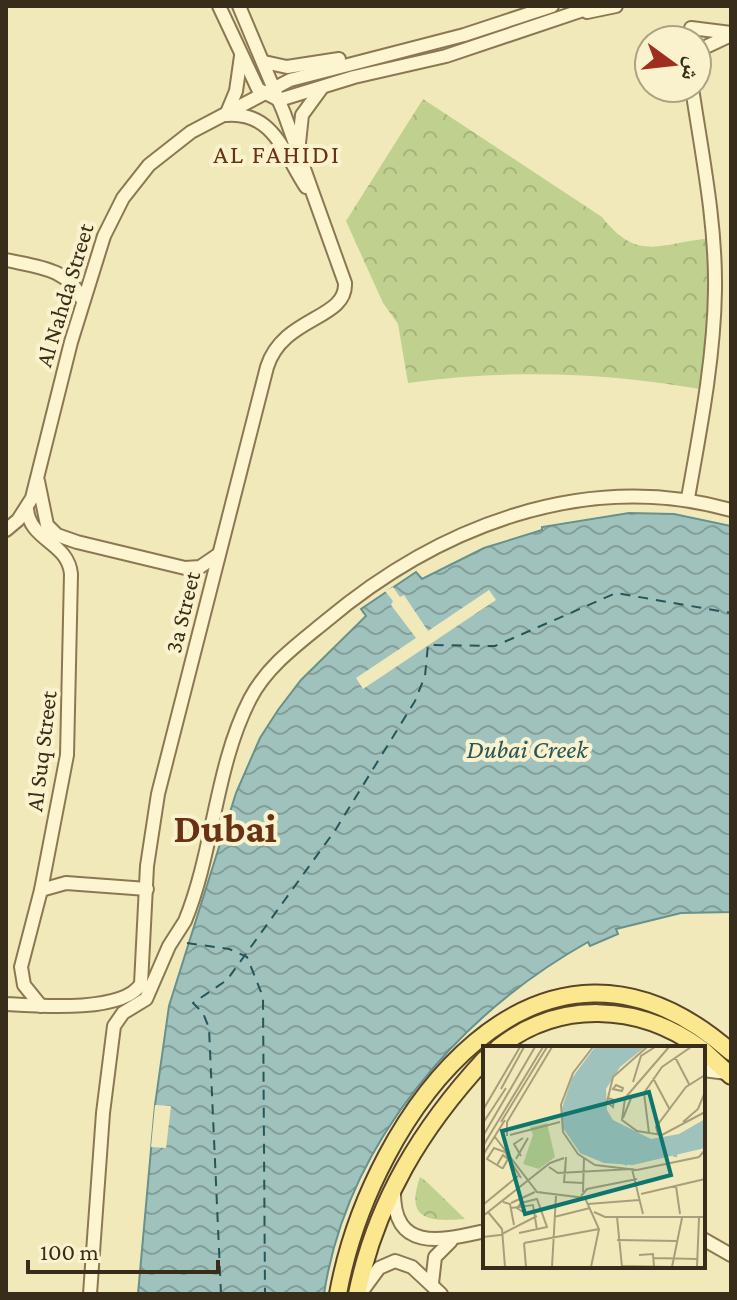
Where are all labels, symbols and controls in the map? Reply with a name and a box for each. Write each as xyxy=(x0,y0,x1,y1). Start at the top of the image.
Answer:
north arrow xyxy=(633,24,713,104)
text: ش xyxy=(676,54,707,84)
district label: AL FAHIDI xyxy=(213,140,341,169)
street label: Al Nahda Street xyxy=(29,219,99,370)
street label: 3a Street xyxy=(159,567,205,656)
street label: Al Suq Street xyxy=(20,688,62,813)
water label: Dubai Creek xyxy=(467,735,589,764)
district label: Dubai xyxy=(173,806,277,851)
inset map xyxy=(483,1046,705,1268)
scale bar xyxy=(28,1224,218,1274)
text: 100 m xyxy=(40,1238,99,1265)

